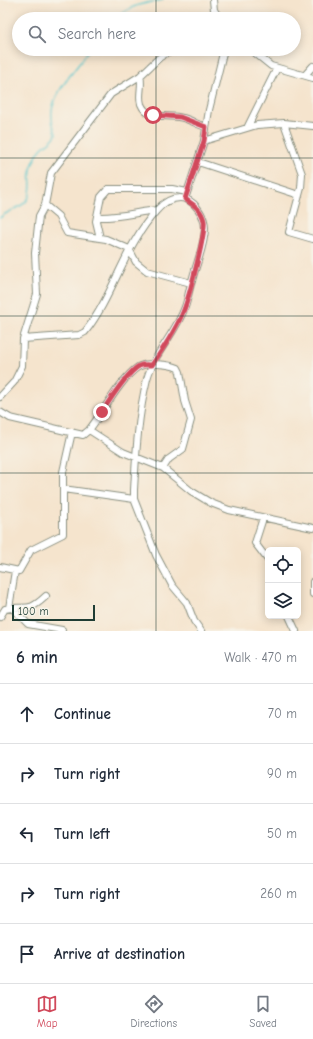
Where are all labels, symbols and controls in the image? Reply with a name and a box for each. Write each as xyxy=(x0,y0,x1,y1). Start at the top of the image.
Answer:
search box xyxy=(12,12,301,56)
icon: search xyxy=(26,23,48,45)
text: Search here xyxy=(58,25,136,43)
route start xyxy=(144,106,162,124)
route end xyxy=(93,403,111,421)
map controls xyxy=(265,547,301,619)
button: locate xyxy=(265,547,301,583)
button: layers xyxy=(265,583,301,619)
scale bar xyxy=(12,603,95,622)
text: 100 m xyxy=(18,605,49,618)
text: 6 min xyxy=(16,648,58,667)
text: Walk · 470 m xyxy=(224,650,297,665)
icon: ahead xyxy=(16,703,38,725)
text: Continue xyxy=(54,705,111,723)
text: 70 m xyxy=(268,706,297,721)
icon: right xyxy=(16,763,38,785)
text: Turn right xyxy=(54,765,120,783)
text: 90 m xyxy=(267,766,297,781)
icon: left xyxy=(16,823,38,845)
text: Turn left xyxy=(54,825,110,843)
text: 50 m xyxy=(267,826,297,841)
icon: right xyxy=(16,883,38,905)
text: Turn right xyxy=(54,885,120,903)
text: 260 m xyxy=(260,886,297,901)
icon: arrive xyxy=(16,943,38,965)
text: Arrive at destination xyxy=(54,945,185,963)
tab: Map xyxy=(36,993,58,1030)
tab: Directions xyxy=(130,993,177,1030)
tab: Saved xyxy=(249,993,277,1030)

